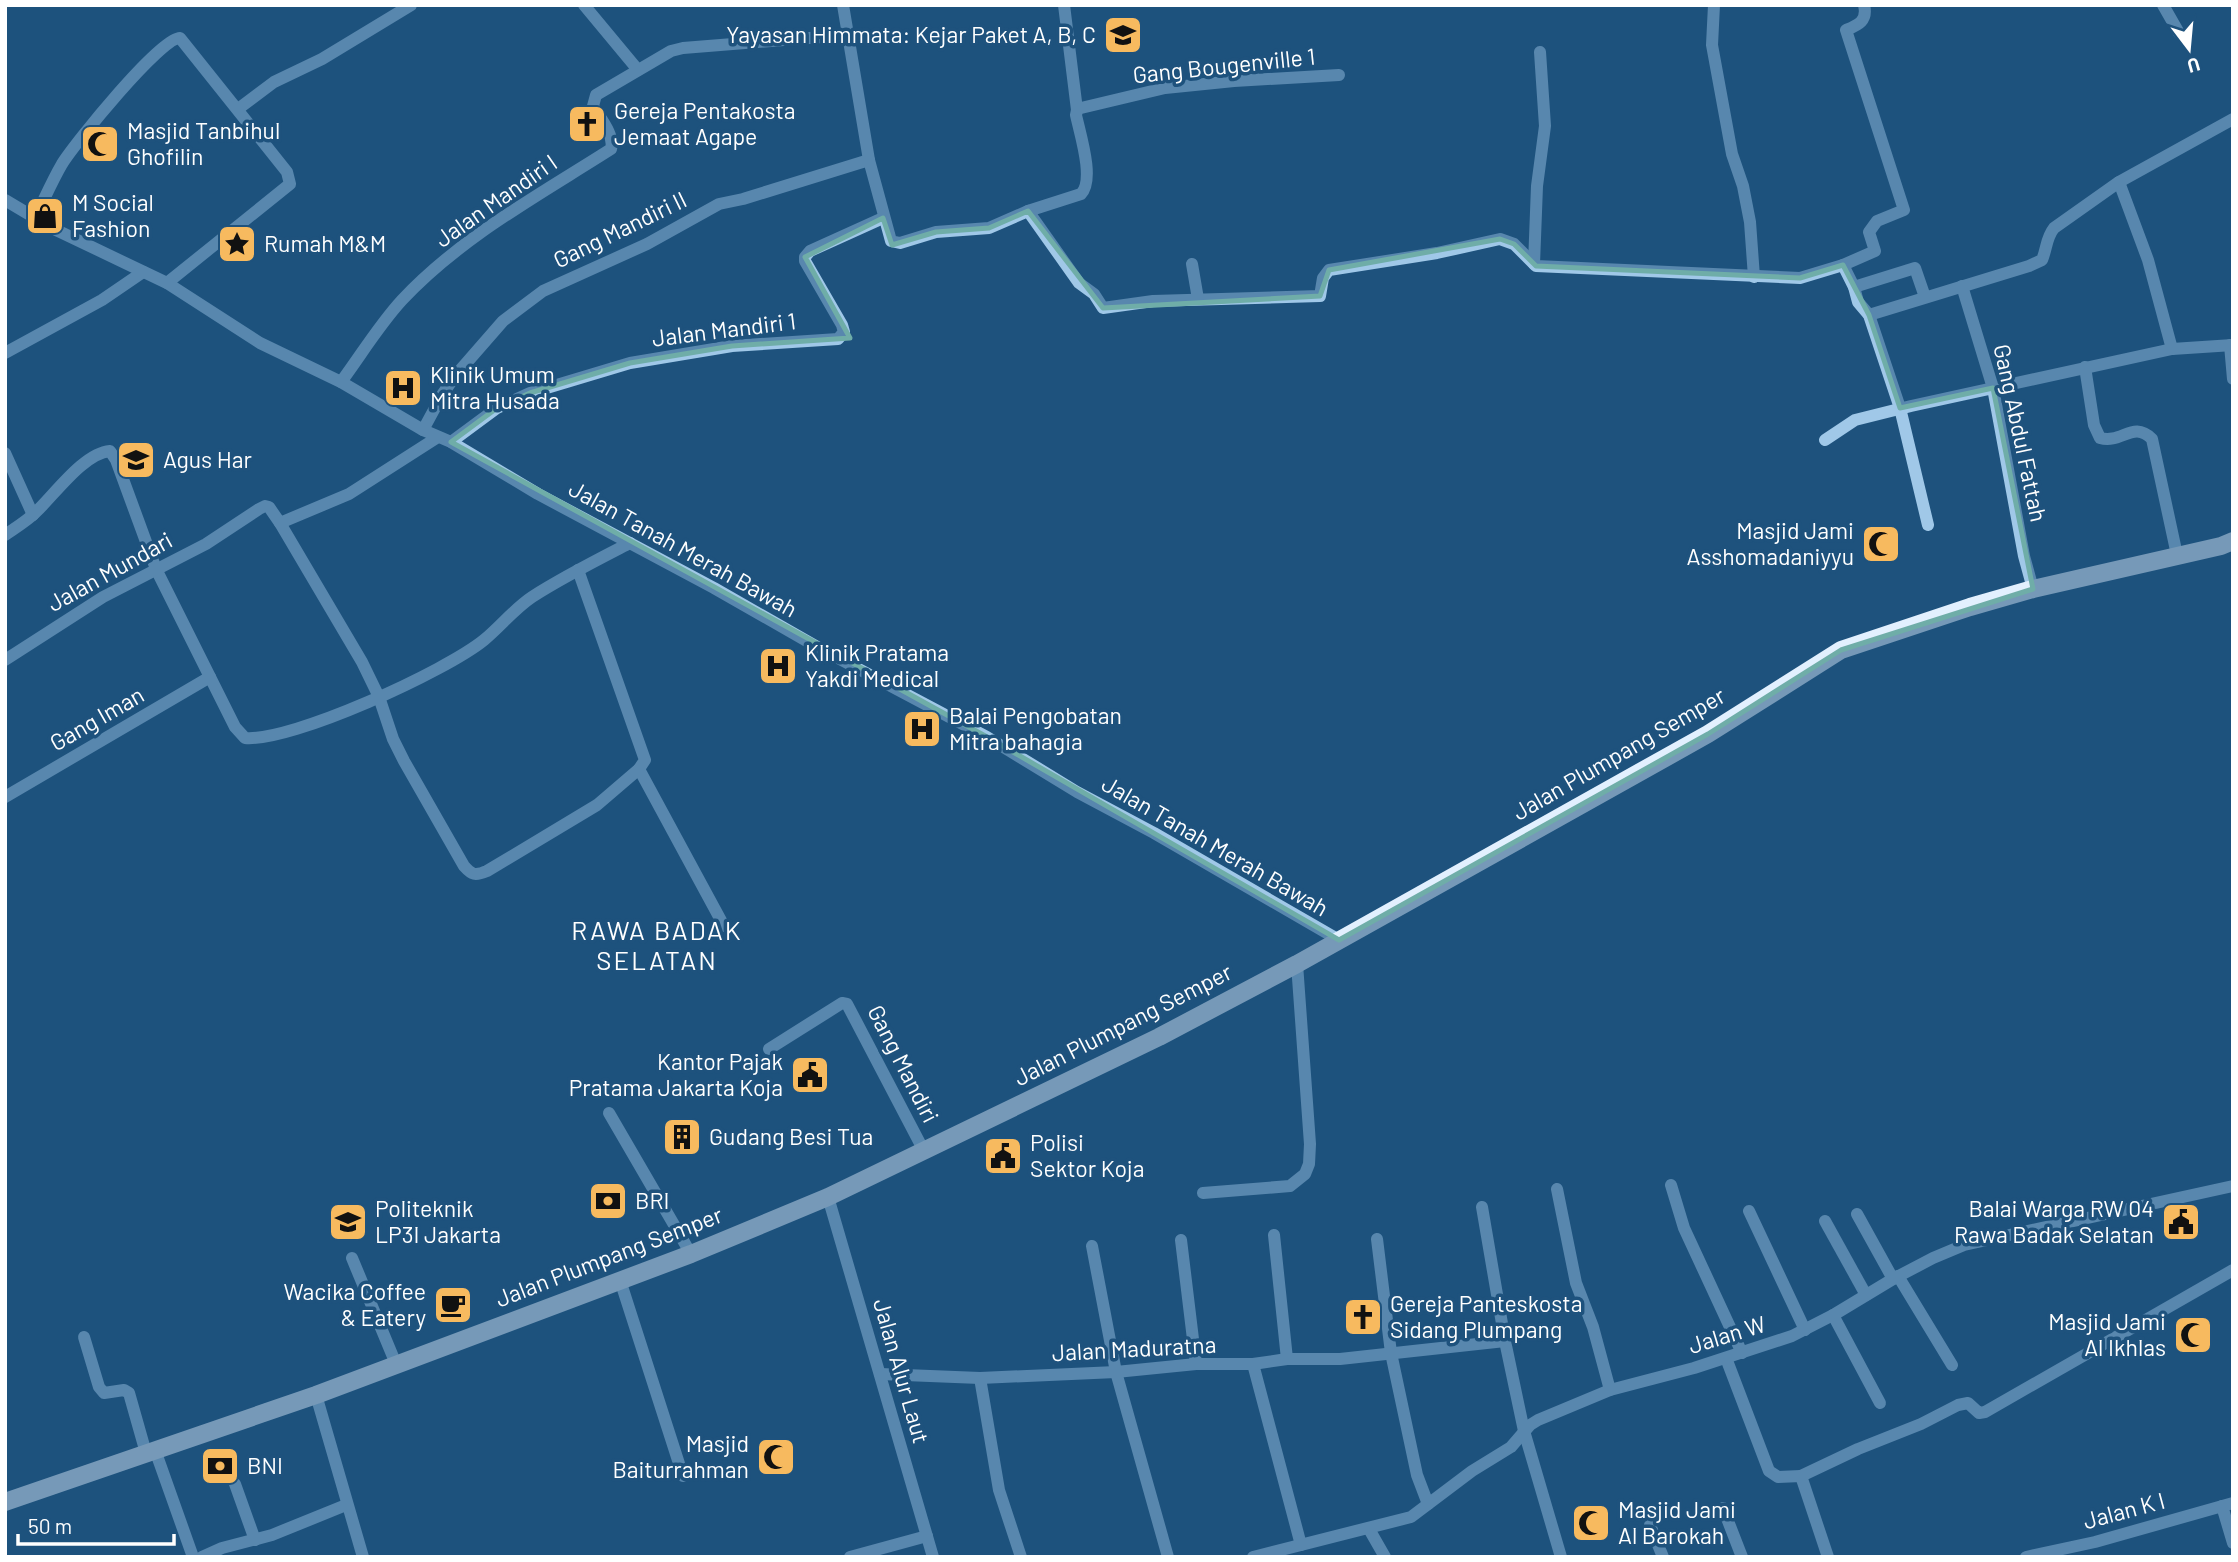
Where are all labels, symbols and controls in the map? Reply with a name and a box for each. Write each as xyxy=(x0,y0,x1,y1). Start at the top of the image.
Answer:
school or university icon: Yayasan Himmata: Kejar Paket A, B, C xyxy=(1102,14,1144,56)
north arrow xyxy=(2154,14,2224,84)
place label: Yayasan Himmata: Kejar Paket A, B, C xyxy=(726,20,1096,48)
street label: Gang Bougenville 1 xyxy=(1131,42,1317,89)
text: U xyxy=(2185,53,2203,79)
place label: Gereja Pentakosta Jemaat Agape xyxy=(614,96,796,150)
church icon: Gereja Pentakosta Jemaat Agape xyxy=(566,103,608,145)
place label: Masjid Tanbihul Ghofilin xyxy=(127,116,280,170)
mosque icon: Masjid Tanbihul Ghofilin xyxy=(79,123,121,165)
street label: Jalan Mandiri I xyxy=(429,148,562,253)
street label: Gang Mandiri II xyxy=(548,185,691,273)
place label: M Social Fashion xyxy=(72,188,154,242)
shop icon: M Social Fashion xyxy=(24,195,66,237)
place icon: Rumah M&M xyxy=(216,223,258,265)
place label: Rumah M&M xyxy=(264,229,386,257)
street label: Jalan Mandiri 1 xyxy=(650,306,797,352)
street label: Gang Abdul Fattah xyxy=(1988,341,2053,524)
place label: Klinik Umum Mitra Husada xyxy=(430,360,560,414)
hospital icon: Klinik Umum Mitra Husada xyxy=(382,367,424,409)
school or university icon: Agus Har xyxy=(115,439,157,481)
place label: Agus Har xyxy=(163,445,253,473)
street label: Jalan Tanah Merah Bawah xyxy=(564,474,803,623)
place label: Masjid Jami Asshomadaniyyu xyxy=(1687,516,1854,570)
mosque icon: Masjid Jami Asshomadaniyyu xyxy=(1860,523,1902,565)
street label: Jalan Mundari xyxy=(42,525,177,617)
place label: Klinik Pratama Yakdi Medical xyxy=(805,638,949,692)
hospital icon: Klinik Pratama Yakdi Medical xyxy=(757,645,799,687)
street label: Gang Iman xyxy=(44,680,149,756)
street label: Jalan Plumpang Semper xyxy=(1507,680,1730,825)
place label: Balai Pengobatan Mitra bahagia xyxy=(949,701,1122,755)
hospital icon: Balai Pengobatan Mitra bahagia xyxy=(901,708,943,750)
street label: Jalan Tanah Merah Bawah xyxy=(1097,769,1334,921)
district label: RAWA BADAK SELATAN xyxy=(571,914,743,975)
street label: Jalan Plumpang Semper xyxy=(1009,957,1237,1091)
street label: Gang Mandiri xyxy=(862,1000,945,1127)
place label: Kantor Pajak Pratama Jakarta Koja xyxy=(569,1047,783,1101)
public building icon: Kantor Pajak Pratama Jakarta Koja xyxy=(789,1054,831,1096)
building icon: Gudang Besi Tua xyxy=(661,1116,703,1158)
place label: Gudang Besi Tua xyxy=(709,1122,873,1150)
place label: Polisi Sektor Koja xyxy=(1030,1128,1144,1182)
public building icon: Polisi Sektor Koja xyxy=(982,1135,1024,1177)
bank icon: BRI xyxy=(587,1180,629,1222)
place label: BRI xyxy=(635,1186,669,1214)
place label: Politeknik LP3I Jakarta xyxy=(375,1194,501,1248)
place label: Balai Warga RW 04 Rawa Badak Selatan xyxy=(1954,1194,2154,1248)
street label: Jalan Plumpang Semper xyxy=(491,1200,727,1312)
school or university icon: Politeknik LP3I Jakarta xyxy=(327,1201,369,1243)
public building icon: Balai Warga RW 04 Rawa Badak Selatan xyxy=(2160,1201,2202,1243)
place label: Wacika Coffee & Eatery xyxy=(284,1277,426,1331)
cafe icon: Wacika Coffee & Eatery xyxy=(432,1284,474,1326)
place label: Gereja Panteskosta Sidang Plumpang xyxy=(1390,1289,1582,1343)
street label: Jalan Alur Laut xyxy=(868,1295,936,1446)
church icon: Gereja Panteskosta Sidang Plumpang xyxy=(1342,1296,1384,1338)
place label: Masjid Jami Al Ikhlas xyxy=(2048,1307,2166,1361)
street label: Jalan W xyxy=(1685,1309,1769,1359)
mosque icon: Masjid Jami Al Ikhlas xyxy=(2172,1314,2214,1356)
street label: Jalan Maduratna xyxy=(1051,1330,1217,1366)
place label: Masjid Baiturrahman xyxy=(612,1429,749,1483)
mosque icon: Masjid Baiturrahman xyxy=(755,1436,797,1478)
bank icon: BNI xyxy=(199,1445,241,1487)
place label: BNI xyxy=(247,1451,283,1479)
street label: Jalan K I xyxy=(2080,1486,2168,1534)
place label: Masjid Jami Al Barokah xyxy=(1618,1495,1736,1549)
scale bar xyxy=(18,1502,173,1546)
mosque icon: Masjid Jami Al Barokah xyxy=(1570,1502,1612,1544)
text: 50 m xyxy=(28,1513,72,1538)

